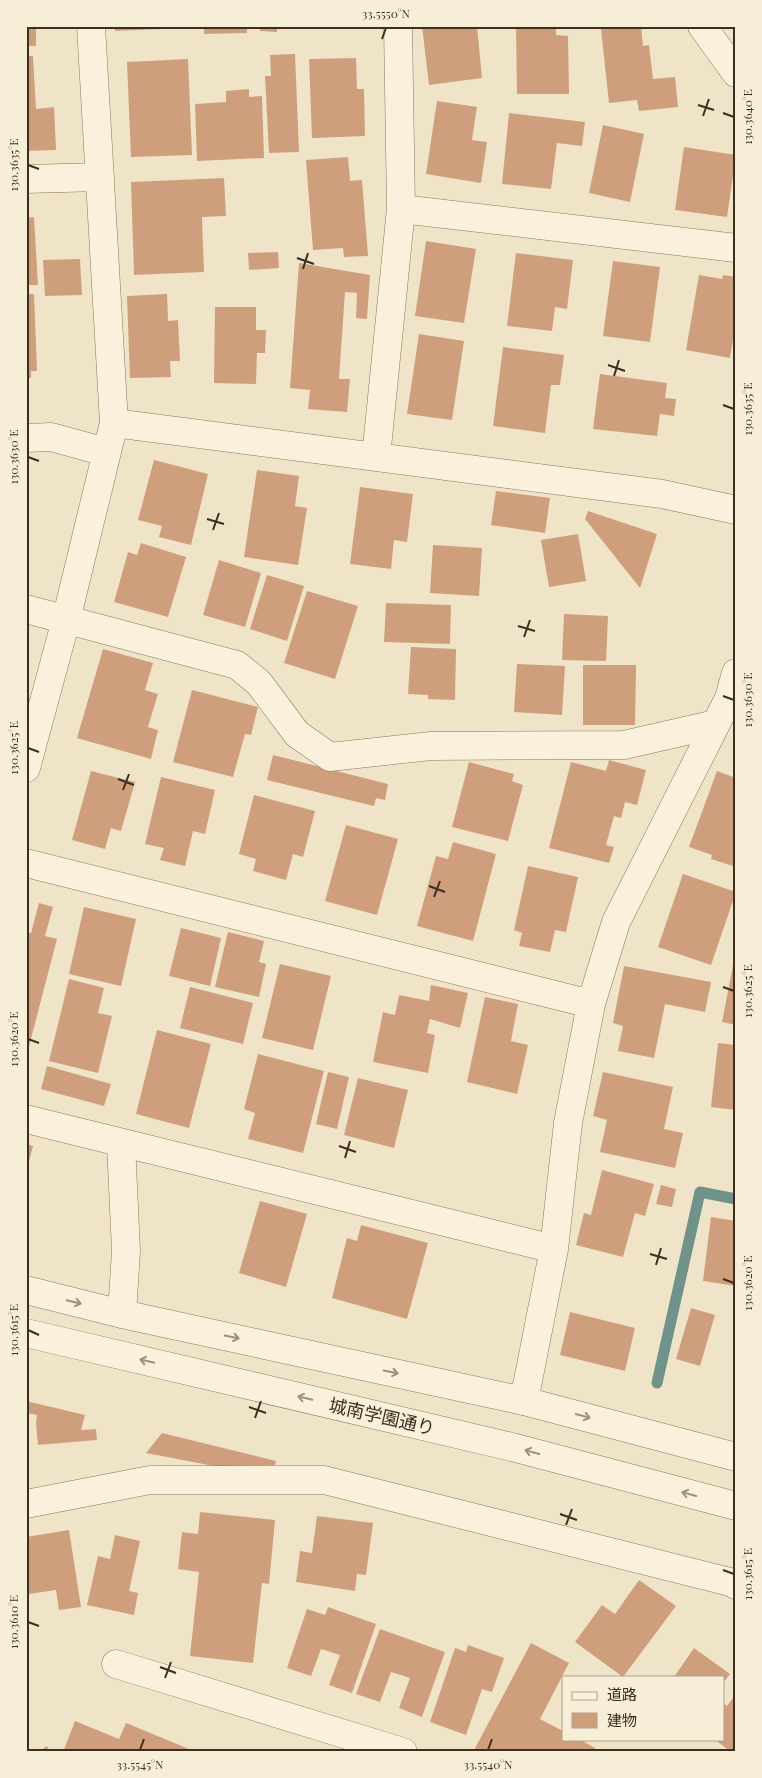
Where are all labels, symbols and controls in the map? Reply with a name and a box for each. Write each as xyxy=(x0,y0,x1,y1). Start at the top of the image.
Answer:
text: 33.5550°N xyxy=(362,5,411,21)
text: 130.3640°E xyxy=(739,89,755,145)
text: 130.3635°E xyxy=(5,138,21,192)
text: 130.3635°E xyxy=(739,382,755,436)
text: 130.3630°E xyxy=(5,429,21,485)
text: 130.3630°E xyxy=(739,672,755,728)
text: 130.3625°E xyxy=(5,721,21,775)
text: 130.3625°E xyxy=(739,964,755,1018)
text: 130.3620°E xyxy=(5,1011,21,1067)
text: 130.3620°E xyxy=(739,1255,755,1311)
one-way arrow xyxy=(65,1297,81,1307)
text: 130.3615°E xyxy=(5,1304,21,1356)
one-way arrow xyxy=(224,1333,240,1343)
one-way arrow xyxy=(140,1356,156,1365)
one-way arrow xyxy=(382,1368,398,1377)
street label: 城南学園通り xyxy=(327,1392,437,1440)
one-way arrow xyxy=(298,1393,314,1402)
one-way arrow xyxy=(575,1412,591,1422)
one-way arrow xyxy=(524,1447,540,1456)
one-way arrow xyxy=(681,1488,697,1498)
text: 130.3615°E xyxy=(739,1548,755,1600)
text: 130.3610°E xyxy=(5,1595,21,1649)
legend xyxy=(562,1676,724,1740)
text: 道路 xyxy=(607,1684,637,1704)
text: 建物 xyxy=(607,1710,637,1730)
text: 33.5545°N xyxy=(116,1756,164,1772)
text: 33.5540°N xyxy=(463,1756,513,1772)

